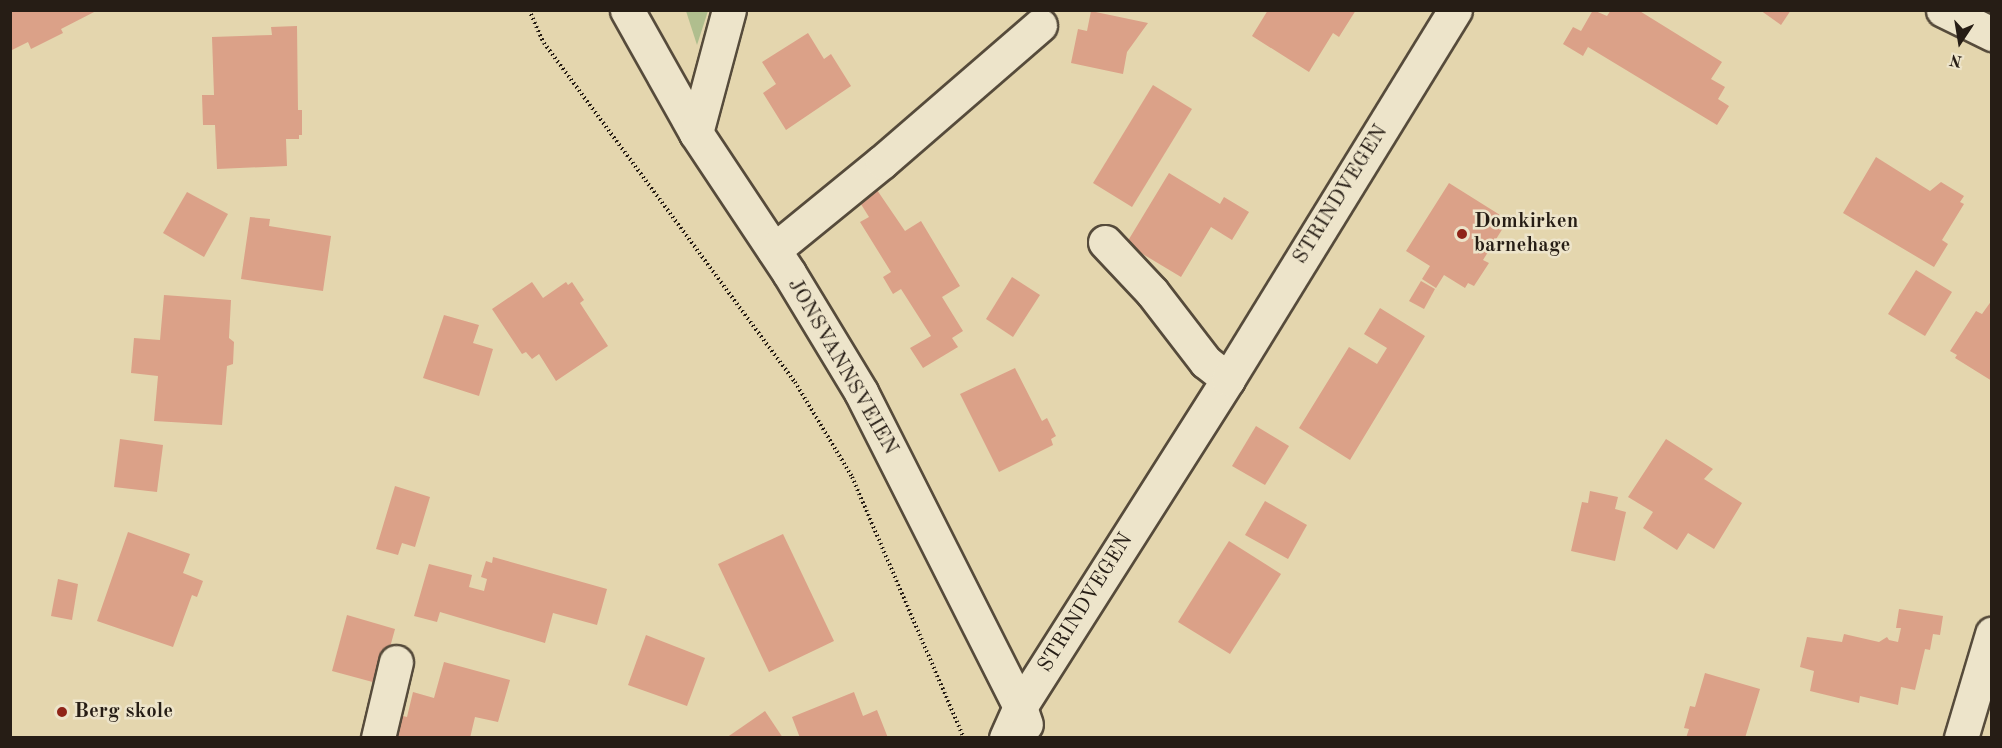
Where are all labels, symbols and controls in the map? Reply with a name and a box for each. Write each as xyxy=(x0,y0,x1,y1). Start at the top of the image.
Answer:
north arrow xyxy=(1930,12,1990,72)
text: N xyxy=(1949,51,1964,69)
street label: STRINDVEGEN xyxy=(1288,121,1394,269)
place label: Domkirken barnehage xyxy=(1474,209,1578,259)
marker: Domkirken barnehage xyxy=(1455,227,1469,241)
street label: JONSVANNSVEIEN xyxy=(781,274,903,460)
street label: STRINDVEGEN xyxy=(1033,529,1139,677)
place label: Berg skole xyxy=(74,699,173,725)
marker: Berg skole xyxy=(55,705,69,719)

